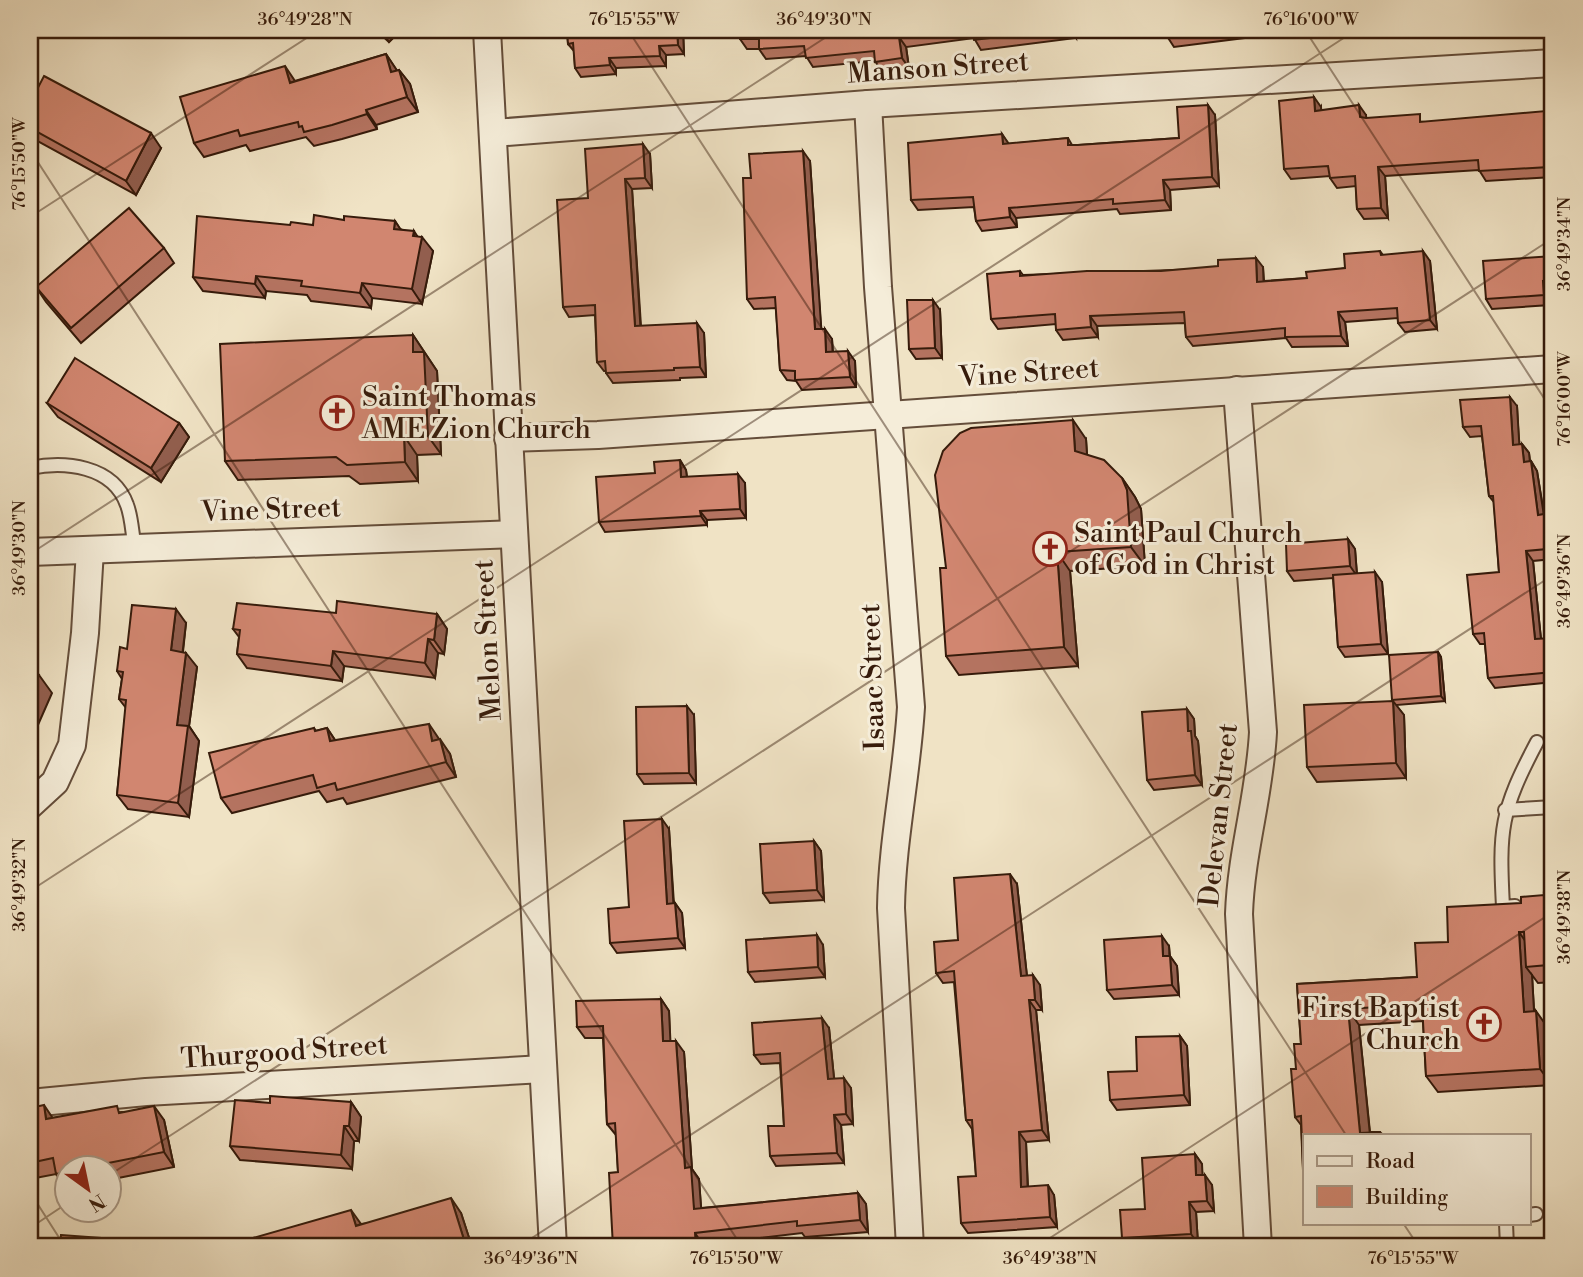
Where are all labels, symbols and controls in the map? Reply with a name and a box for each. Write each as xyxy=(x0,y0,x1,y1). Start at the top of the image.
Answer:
text: 36°49'28"N xyxy=(258,8,353,31)
text: 76°15'55"W xyxy=(589,8,680,31)
text: 36°49'30"N xyxy=(776,8,872,31)
text: 76°16'00"W xyxy=(1263,8,1359,31)
street label: Manson Street xyxy=(846,44,1030,92)
text: 76°15'50"W xyxy=(8,117,31,210)
text: 36°49'34"N xyxy=(1553,196,1576,291)
street label: Vine Street xyxy=(957,351,1100,395)
text: 76°16'00"W xyxy=(1553,351,1576,447)
place label: Saint Thomas AME Zion Church xyxy=(361,380,591,447)
church icon: Saint Thomas AME Zion Church xyxy=(318,394,356,432)
street label: Vine Street xyxy=(199,490,342,530)
text: 36°49'30"N xyxy=(8,500,31,596)
place label: Saint Paul Church of God in Christ xyxy=(1074,516,1302,583)
church icon: Saint Paul Church of God in Christ xyxy=(1031,530,1069,568)
text: 36°49'36"N xyxy=(1553,533,1576,628)
street label: Melon Street xyxy=(466,558,510,722)
street label: Isaac Street xyxy=(853,603,893,751)
street label: Delevan Street xyxy=(1192,721,1246,909)
text: 36°49'32"N xyxy=(8,838,31,932)
text: 36°49'38"N xyxy=(1553,869,1576,964)
place label: First Baptist Church xyxy=(1301,991,1460,1058)
church icon: First Baptist Church xyxy=(1465,1005,1503,1043)
street label: Thurgood Street xyxy=(179,1027,389,1077)
legend xyxy=(1303,1134,1530,1224)
text: Road xyxy=(1366,1149,1415,1175)
north arrow xyxy=(52,1154,122,1224)
text: Building xyxy=(1365,1185,1448,1211)
text: N xyxy=(84,1188,110,1217)
text: 36°49'36"N xyxy=(484,1247,579,1270)
text: 76°15'50"W xyxy=(690,1247,783,1270)
text: 36°49'38"N xyxy=(1003,1247,1098,1270)
text: 76°15'55"W xyxy=(1368,1247,1459,1270)

